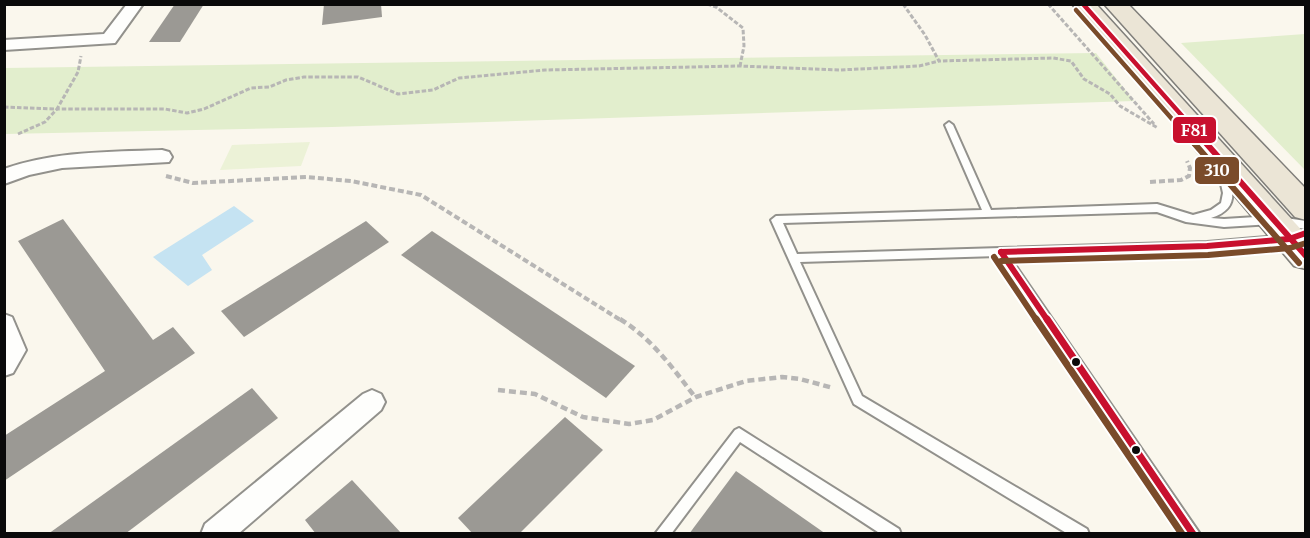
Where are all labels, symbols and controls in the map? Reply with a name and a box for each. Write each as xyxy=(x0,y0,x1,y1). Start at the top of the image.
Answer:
line badge: F81 xyxy=(1172,116,1217,144)
text: F81 xyxy=(1181,120,1208,140)
line badge: 310 xyxy=(1194,156,1240,185)
text: 310 xyxy=(1204,160,1230,180)
unlabelled marker xyxy=(1070,356,1082,368)
unlabelled marker xyxy=(1130,444,1142,456)

